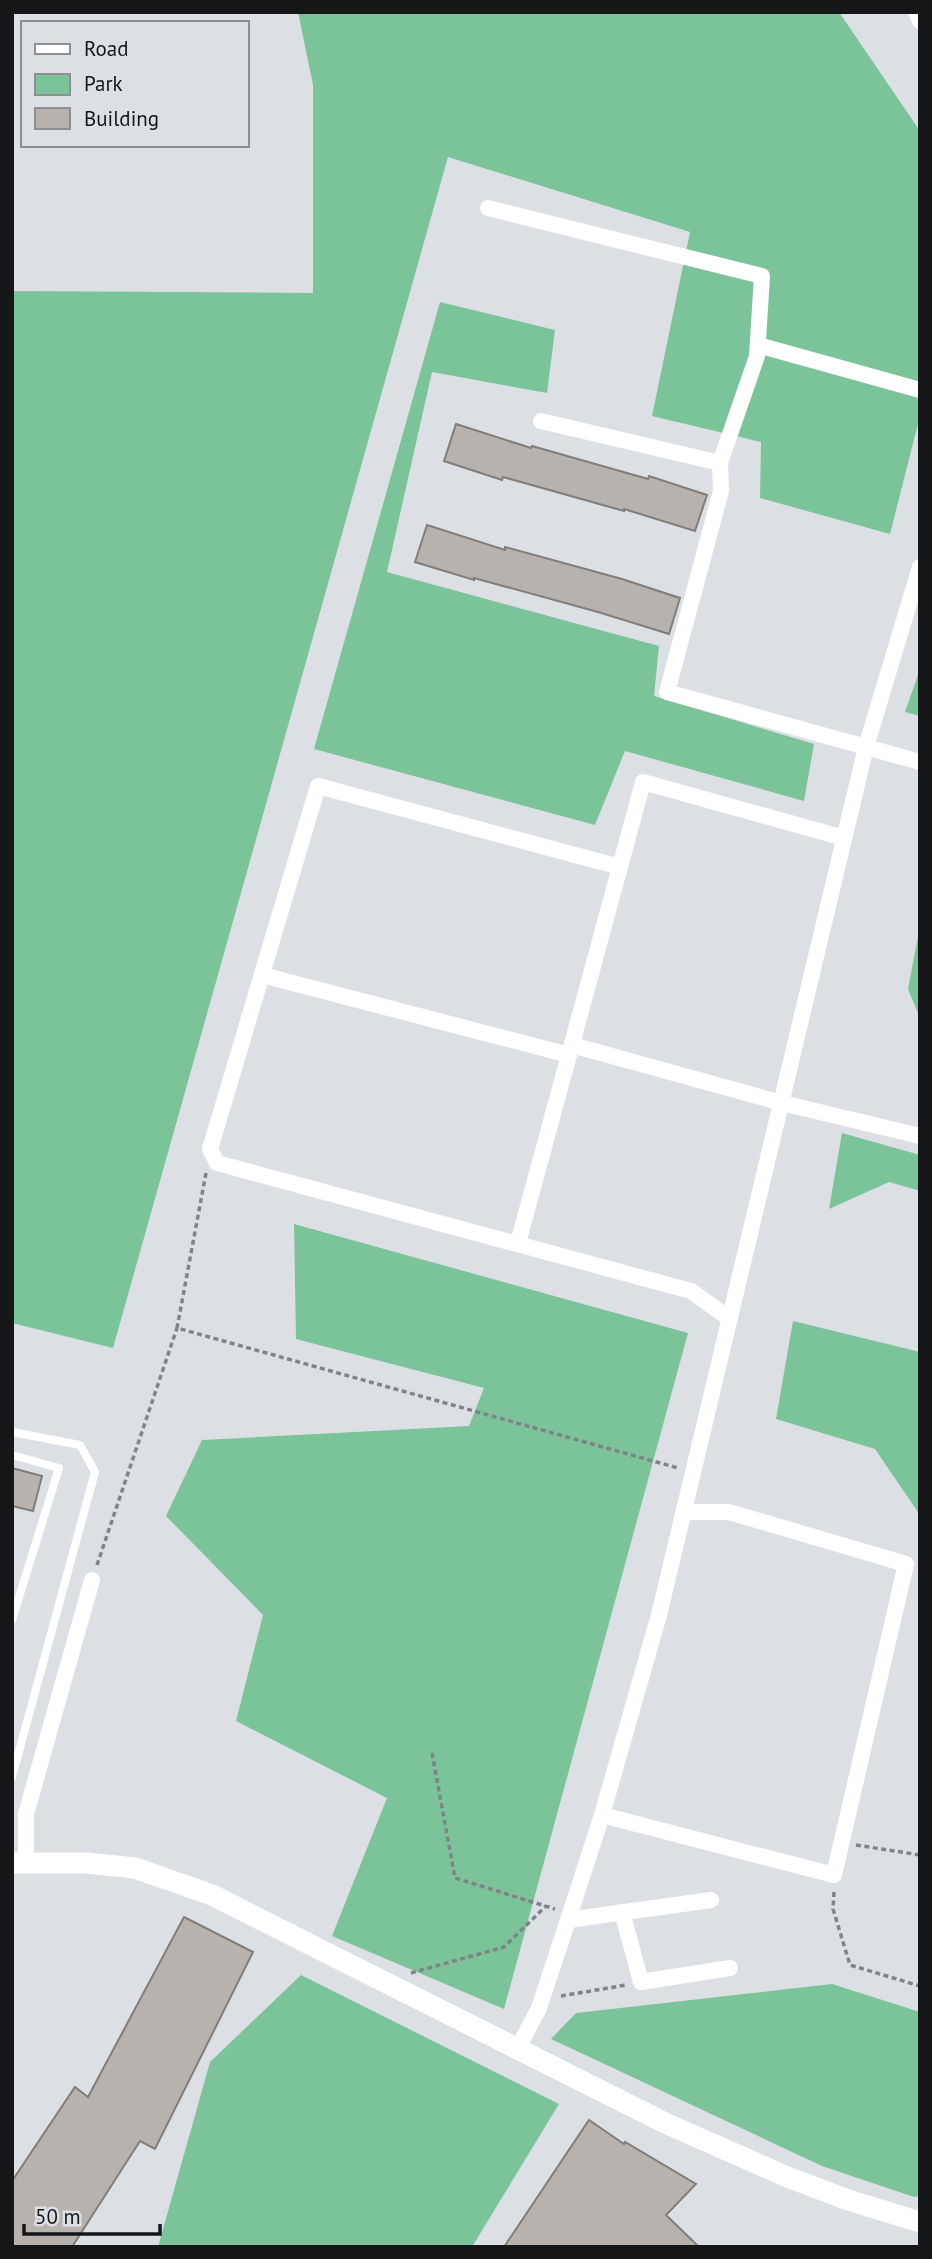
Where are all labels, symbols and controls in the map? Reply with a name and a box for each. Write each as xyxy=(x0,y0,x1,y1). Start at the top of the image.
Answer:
legend xyxy=(21,21,248,147)
text: Road xyxy=(84,35,128,62)
text: Park xyxy=(84,70,123,97)
text: Building xyxy=(84,105,159,132)
scale bar xyxy=(24,2192,161,2236)
text: 50 m xyxy=(35,2203,81,2230)

